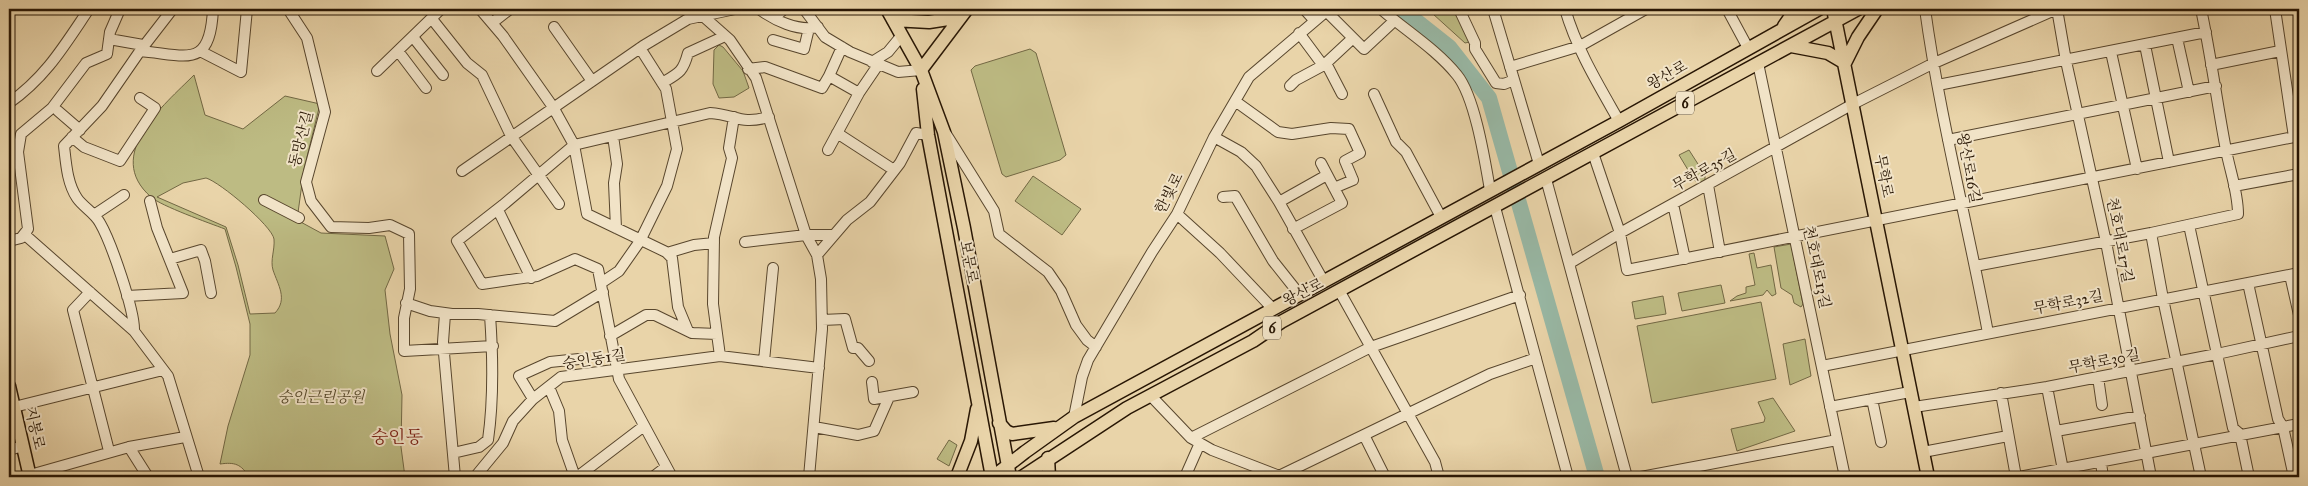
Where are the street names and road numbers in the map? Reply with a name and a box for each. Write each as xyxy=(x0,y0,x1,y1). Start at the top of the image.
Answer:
street label: 왕산로 xyxy=(1644,56,1691,93)
road number: 6 xyxy=(1676,92,1694,115)
street label: 동망산길 xyxy=(285,109,317,169)
street label: 왕산로16길 xyxy=(1953,131,1985,205)
street label: 무학로35길 xyxy=(1669,145,1739,195)
street label: 무학로 xyxy=(1871,153,1897,200)
street label: 한빛로 xyxy=(1151,169,1187,216)
street label: 천호대로17길 xyxy=(2103,196,2137,284)
street label: 천호대로13길 xyxy=(1799,224,1835,310)
street label: 보문로 xyxy=(956,239,982,286)
street label: 왕산로 xyxy=(1280,274,1327,310)
street label: 무학로32길 xyxy=(2031,286,2105,318)
road number: 6 xyxy=(1263,316,1281,339)
street label: 숭인동1길 xyxy=(561,345,627,373)
street label: 무학로30길 xyxy=(2067,345,2141,377)
street label: 지봉로 xyxy=(21,405,49,452)

